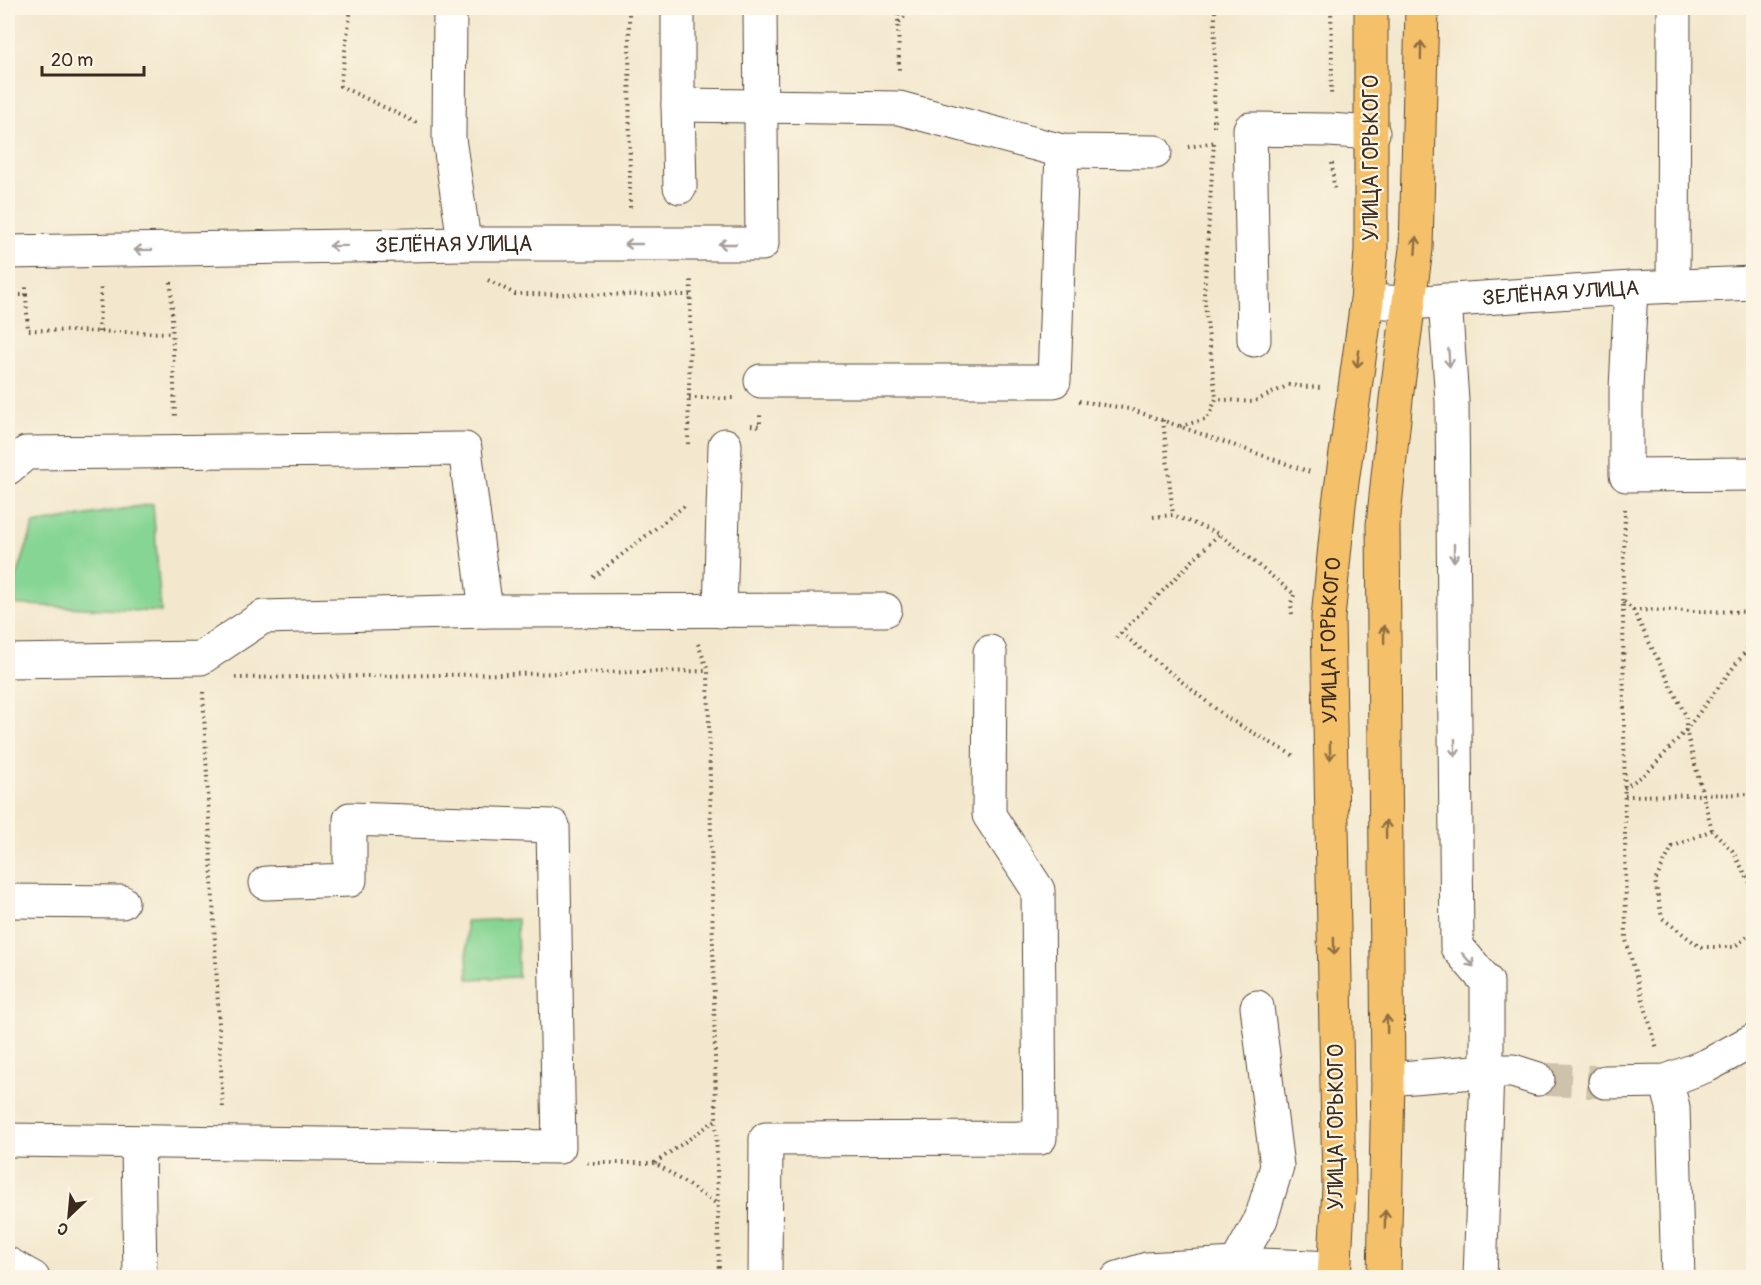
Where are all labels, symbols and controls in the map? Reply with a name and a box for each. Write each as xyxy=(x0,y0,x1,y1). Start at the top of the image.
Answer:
scale bar xyxy=(42,39,144,77)
one-way arrow xyxy=(1415,41,1426,61)
text: 20 m xyxy=(51,49,93,72)
street label: УЛИЦА ГОРЬКОГО xyxy=(1358,75,1385,241)
street label: ЗЕЛЁНАЯ УЛИЦА xyxy=(375,231,532,260)
one-way arrow xyxy=(1410,236,1421,255)
one-way arrow xyxy=(624,238,644,250)
one-way arrow xyxy=(717,238,737,249)
one-way arrow xyxy=(328,240,348,252)
one-way arrow xyxy=(133,244,153,256)
street label: ЗЕЛЁНАЯ УЛИЦА xyxy=(1481,275,1640,312)
one-way arrow xyxy=(1444,348,1455,368)
one-way arrow xyxy=(1353,349,1364,368)
one-way arrow xyxy=(1448,542,1459,562)
street label: УЛИЦА ГОРЬКОГО xyxy=(1315,556,1348,724)
one-way arrow xyxy=(1378,625,1390,645)
one-way arrow xyxy=(1449,737,1461,757)
one-way arrow xyxy=(1324,741,1336,761)
one-way arrow xyxy=(1380,820,1392,840)
one-way arrow xyxy=(1328,936,1340,956)
one-way arrow xyxy=(1461,952,1475,967)
one-way arrow xyxy=(1381,1015,1393,1035)
street label: УЛИЦА ГОРЬКОГО xyxy=(1323,1044,1350,1210)
north arrow xyxy=(39,1186,99,1246)
one-way arrow xyxy=(1380,1210,1391,1230)
text: С xyxy=(54,1217,72,1240)

